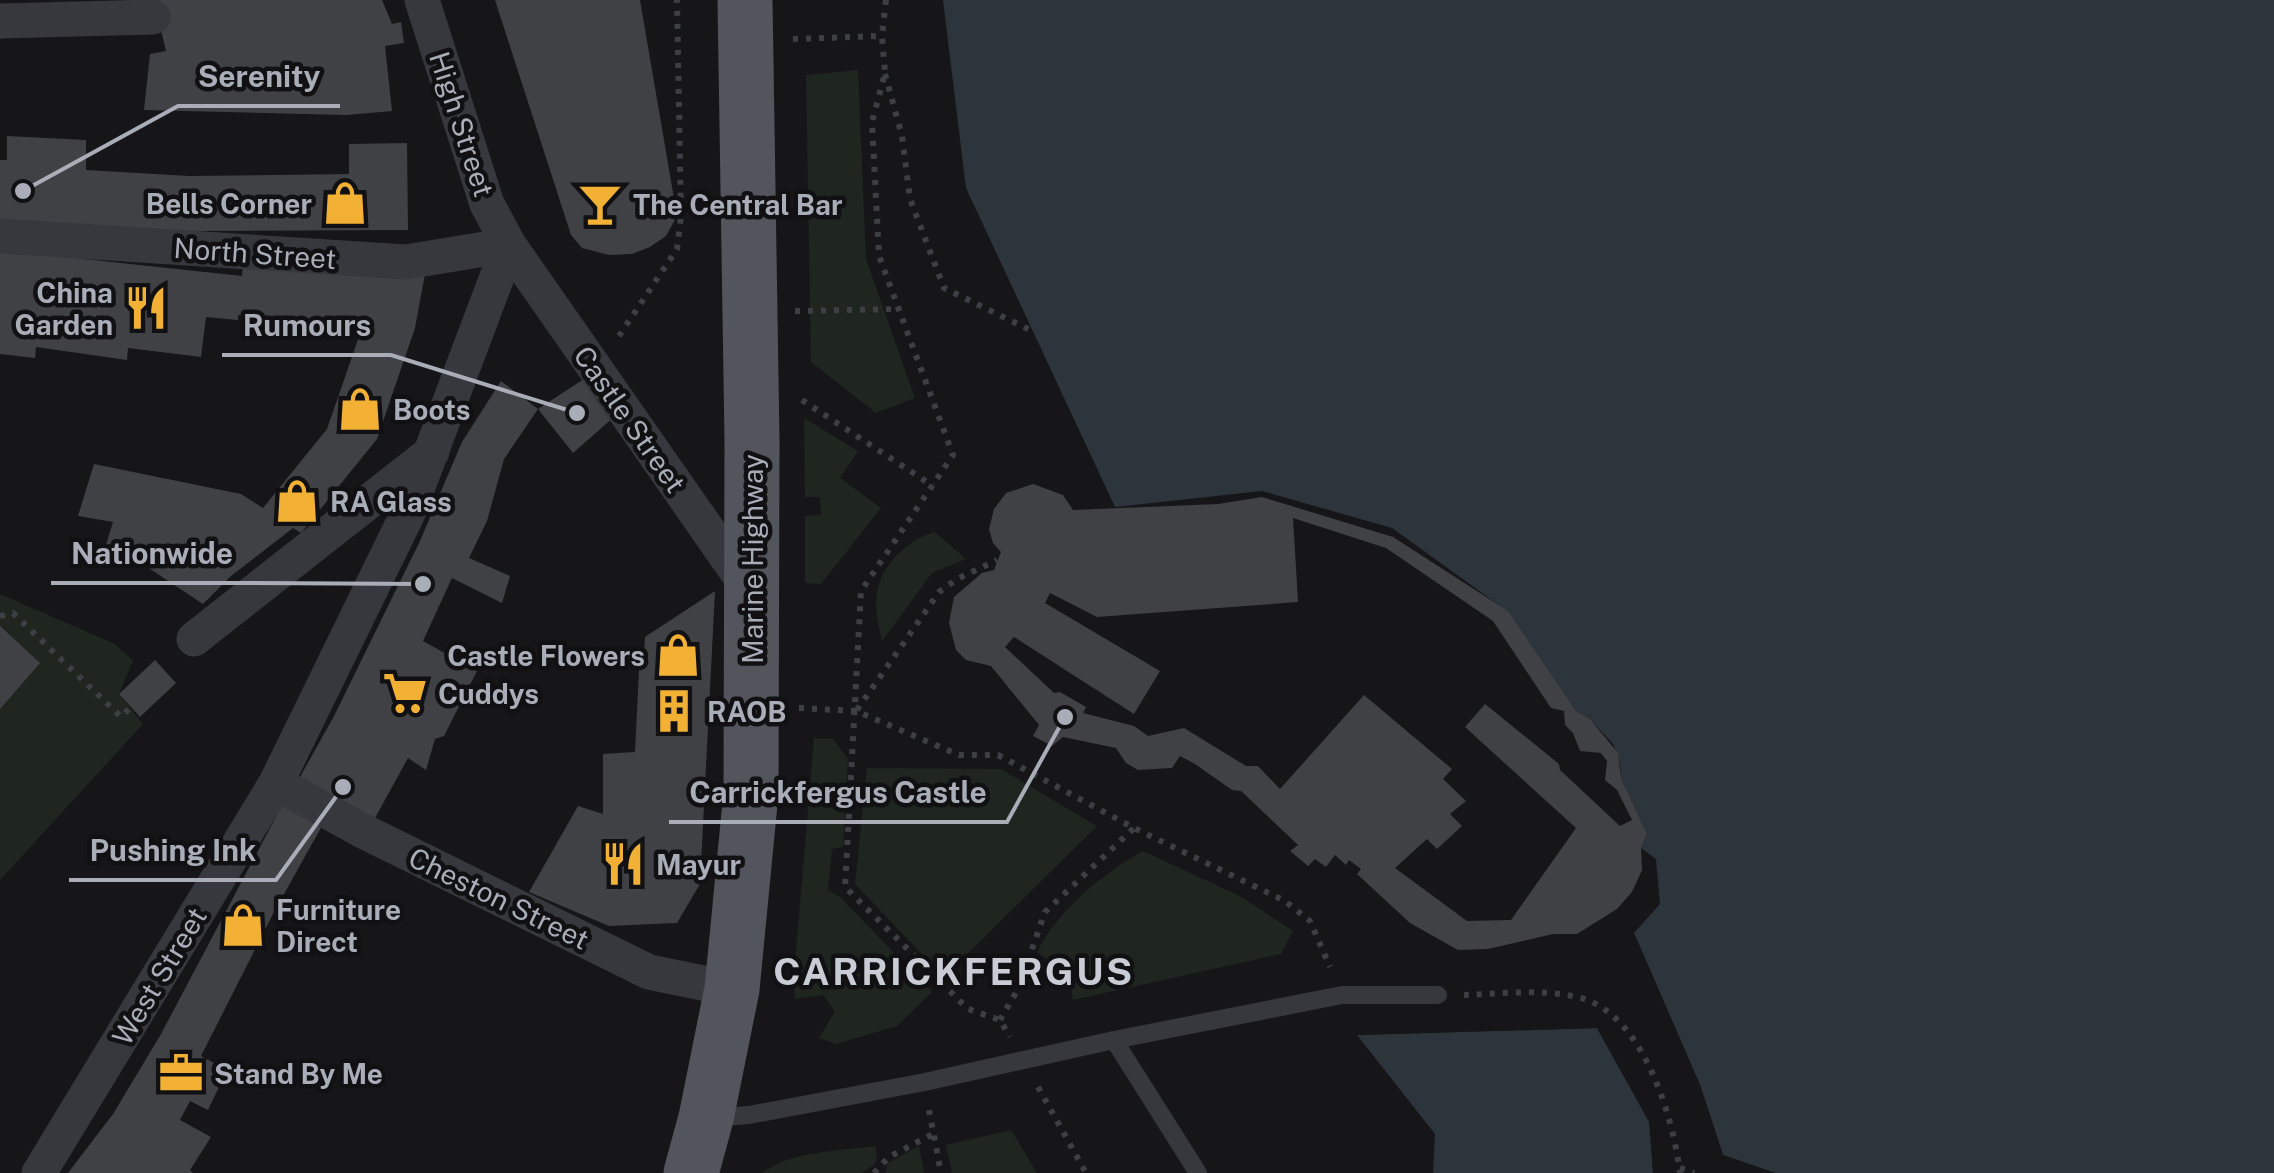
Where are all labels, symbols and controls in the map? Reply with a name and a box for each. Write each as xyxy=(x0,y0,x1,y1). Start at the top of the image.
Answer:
callout: Serenity xyxy=(178,46,340,106)
street label: High Street xyxy=(423,47,501,201)
text: Serenity xyxy=(198,58,320,94)
shop icon: Bells Corner xyxy=(321,179,369,227)
bar icon: The Central Bar xyxy=(576,180,624,228)
place label: Bells Corner xyxy=(146,187,312,220)
place label: The Central Bar xyxy=(633,188,842,221)
street label: North Street xyxy=(173,231,337,275)
place label: China Garden xyxy=(15,276,113,341)
restaurant icon: China Garden xyxy=(122,284,170,332)
callout: Rumours xyxy=(222,295,391,355)
text: Rumours xyxy=(243,307,371,343)
street label: Castle Street xyxy=(567,339,693,499)
shop icon: Boots xyxy=(336,385,384,433)
place label: Boots xyxy=(393,393,470,426)
street label: Marine Highway xyxy=(736,454,769,664)
shop icon: RA Glass xyxy=(273,477,321,525)
place label: RA Glass xyxy=(330,485,452,518)
callout: Nationwide xyxy=(51,523,253,583)
text: Nationwide xyxy=(71,535,233,571)
shop icon: Castle Flowers xyxy=(654,631,702,679)
place label: Castle Flowers xyxy=(447,639,645,672)
supermarket icon: Cuddys xyxy=(381,669,429,717)
place label: Cuddys xyxy=(438,677,539,710)
building icon: RAOB xyxy=(650,687,698,735)
place label: RAOB xyxy=(707,695,787,728)
callout: Carrickfergus Castle xyxy=(669,762,1007,822)
text: Carrickfergus Castle xyxy=(689,774,987,810)
callout: Pushing Ink xyxy=(69,820,276,880)
text: Pushing Ink xyxy=(90,832,256,868)
street label: Cheston Street xyxy=(404,840,594,956)
restaurant icon: Mayur xyxy=(599,840,647,888)
place label: Mayur xyxy=(656,848,741,881)
place label: Furniture Direct xyxy=(276,893,401,958)
street label: West Street xyxy=(105,901,213,1051)
shop icon: Furniture Direct xyxy=(219,901,267,949)
district label: CARRICKFERGUS xyxy=(773,949,1135,994)
office icon: Stand By Me xyxy=(157,1049,205,1097)
place label: Stand By Me xyxy=(214,1057,383,1090)

